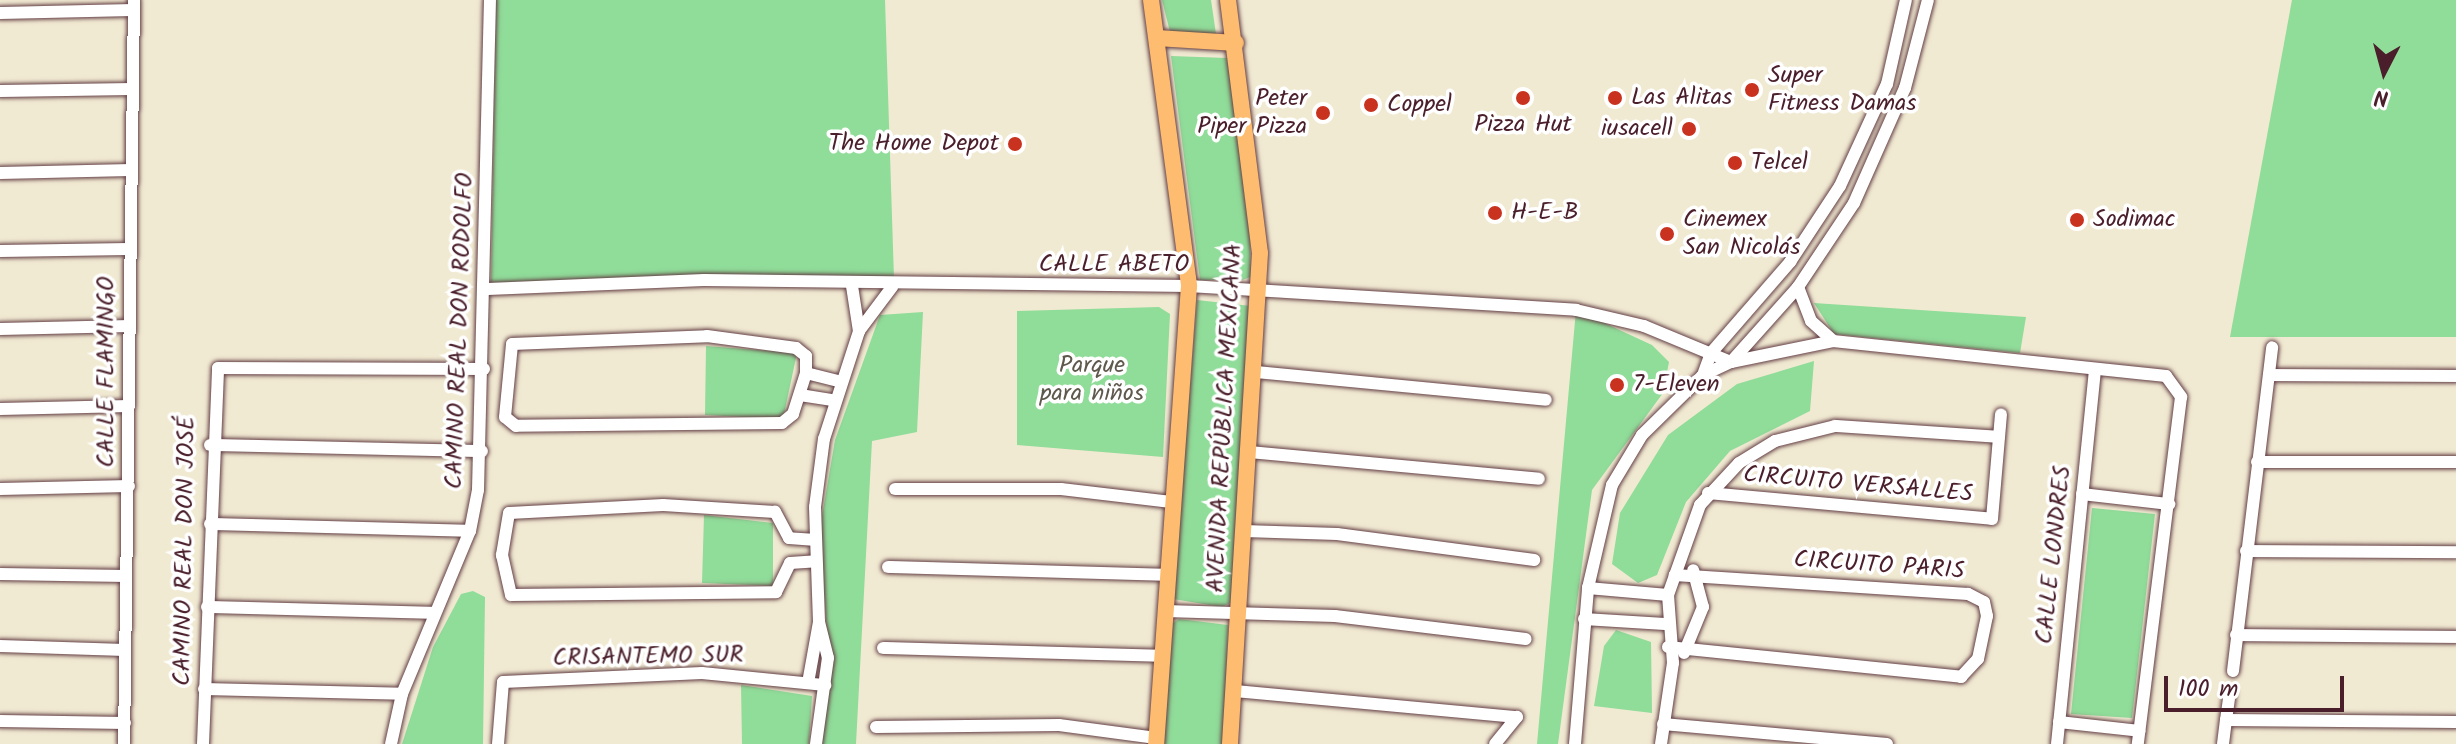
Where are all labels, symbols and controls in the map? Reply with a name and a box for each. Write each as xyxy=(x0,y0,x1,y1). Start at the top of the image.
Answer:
north arrow xyxy=(2344,32,2424,112)
place label: Super Fitness Damas xyxy=(1768,62,1917,118)
text: N xyxy=(2373,78,2390,114)
marker: Super Fitness Damas xyxy=(1743,81,1761,99)
place label: Las Alitas xyxy=(1631,84,1732,112)
place label: Peter Piper Pizza xyxy=(1197,85,1307,141)
marker: Pizza Hut xyxy=(1514,89,1532,107)
marker: Las Alitas xyxy=(1606,89,1624,107)
place label: Coppel xyxy=(1387,91,1452,119)
marker: Coppel xyxy=(1362,96,1380,114)
marker: Peter Piper Pizza xyxy=(1314,104,1332,122)
place label: Pizza Hut xyxy=(1474,111,1572,139)
place label: iusacell xyxy=(1601,115,1673,143)
marker: iusacell xyxy=(1680,120,1698,138)
place label: The Home Depot xyxy=(828,130,999,158)
marker: The Home Depot xyxy=(1006,135,1024,153)
place label: Telcel xyxy=(1751,149,1808,177)
marker: Telcel xyxy=(1726,154,1744,172)
street label: CAMINO REAL DON RODOLFO xyxy=(440,172,480,490)
place label: H-E-B xyxy=(1511,199,1578,227)
marker: H-E-B xyxy=(1486,204,1504,222)
place label: Cinemex San Nicolás xyxy=(1683,206,1800,262)
place label: Sodimac xyxy=(2093,206,2175,234)
marker: Sodimac xyxy=(2068,211,2086,229)
marker: Cinemex San Nicolás xyxy=(1658,225,1676,243)
street label: AVENIDA REPÚBLICA MEXICANA xyxy=(1201,243,1249,593)
street label: CALLE ABETO xyxy=(1039,251,1189,279)
street label: CALLE FLAMINGO xyxy=(93,276,121,468)
park label: Parque para niños xyxy=(1040,352,1144,408)
place label: 7-Eleven xyxy=(1633,371,1720,399)
marker: 7-Eleven xyxy=(1608,376,1626,394)
street label: CAMINO REAL DON JOSÉ xyxy=(168,416,202,686)
street label: CIRCUITO VERSALLES xyxy=(1742,461,1974,509)
street label: CALLE LONDRES xyxy=(2030,464,2078,646)
street label: CIRCUITO PARIS xyxy=(1793,546,1965,586)
street label: CRISANTEMO SUR xyxy=(552,641,744,673)
scale bar xyxy=(2168,660,2348,710)
text: 100 m xyxy=(2178,670,2238,709)

